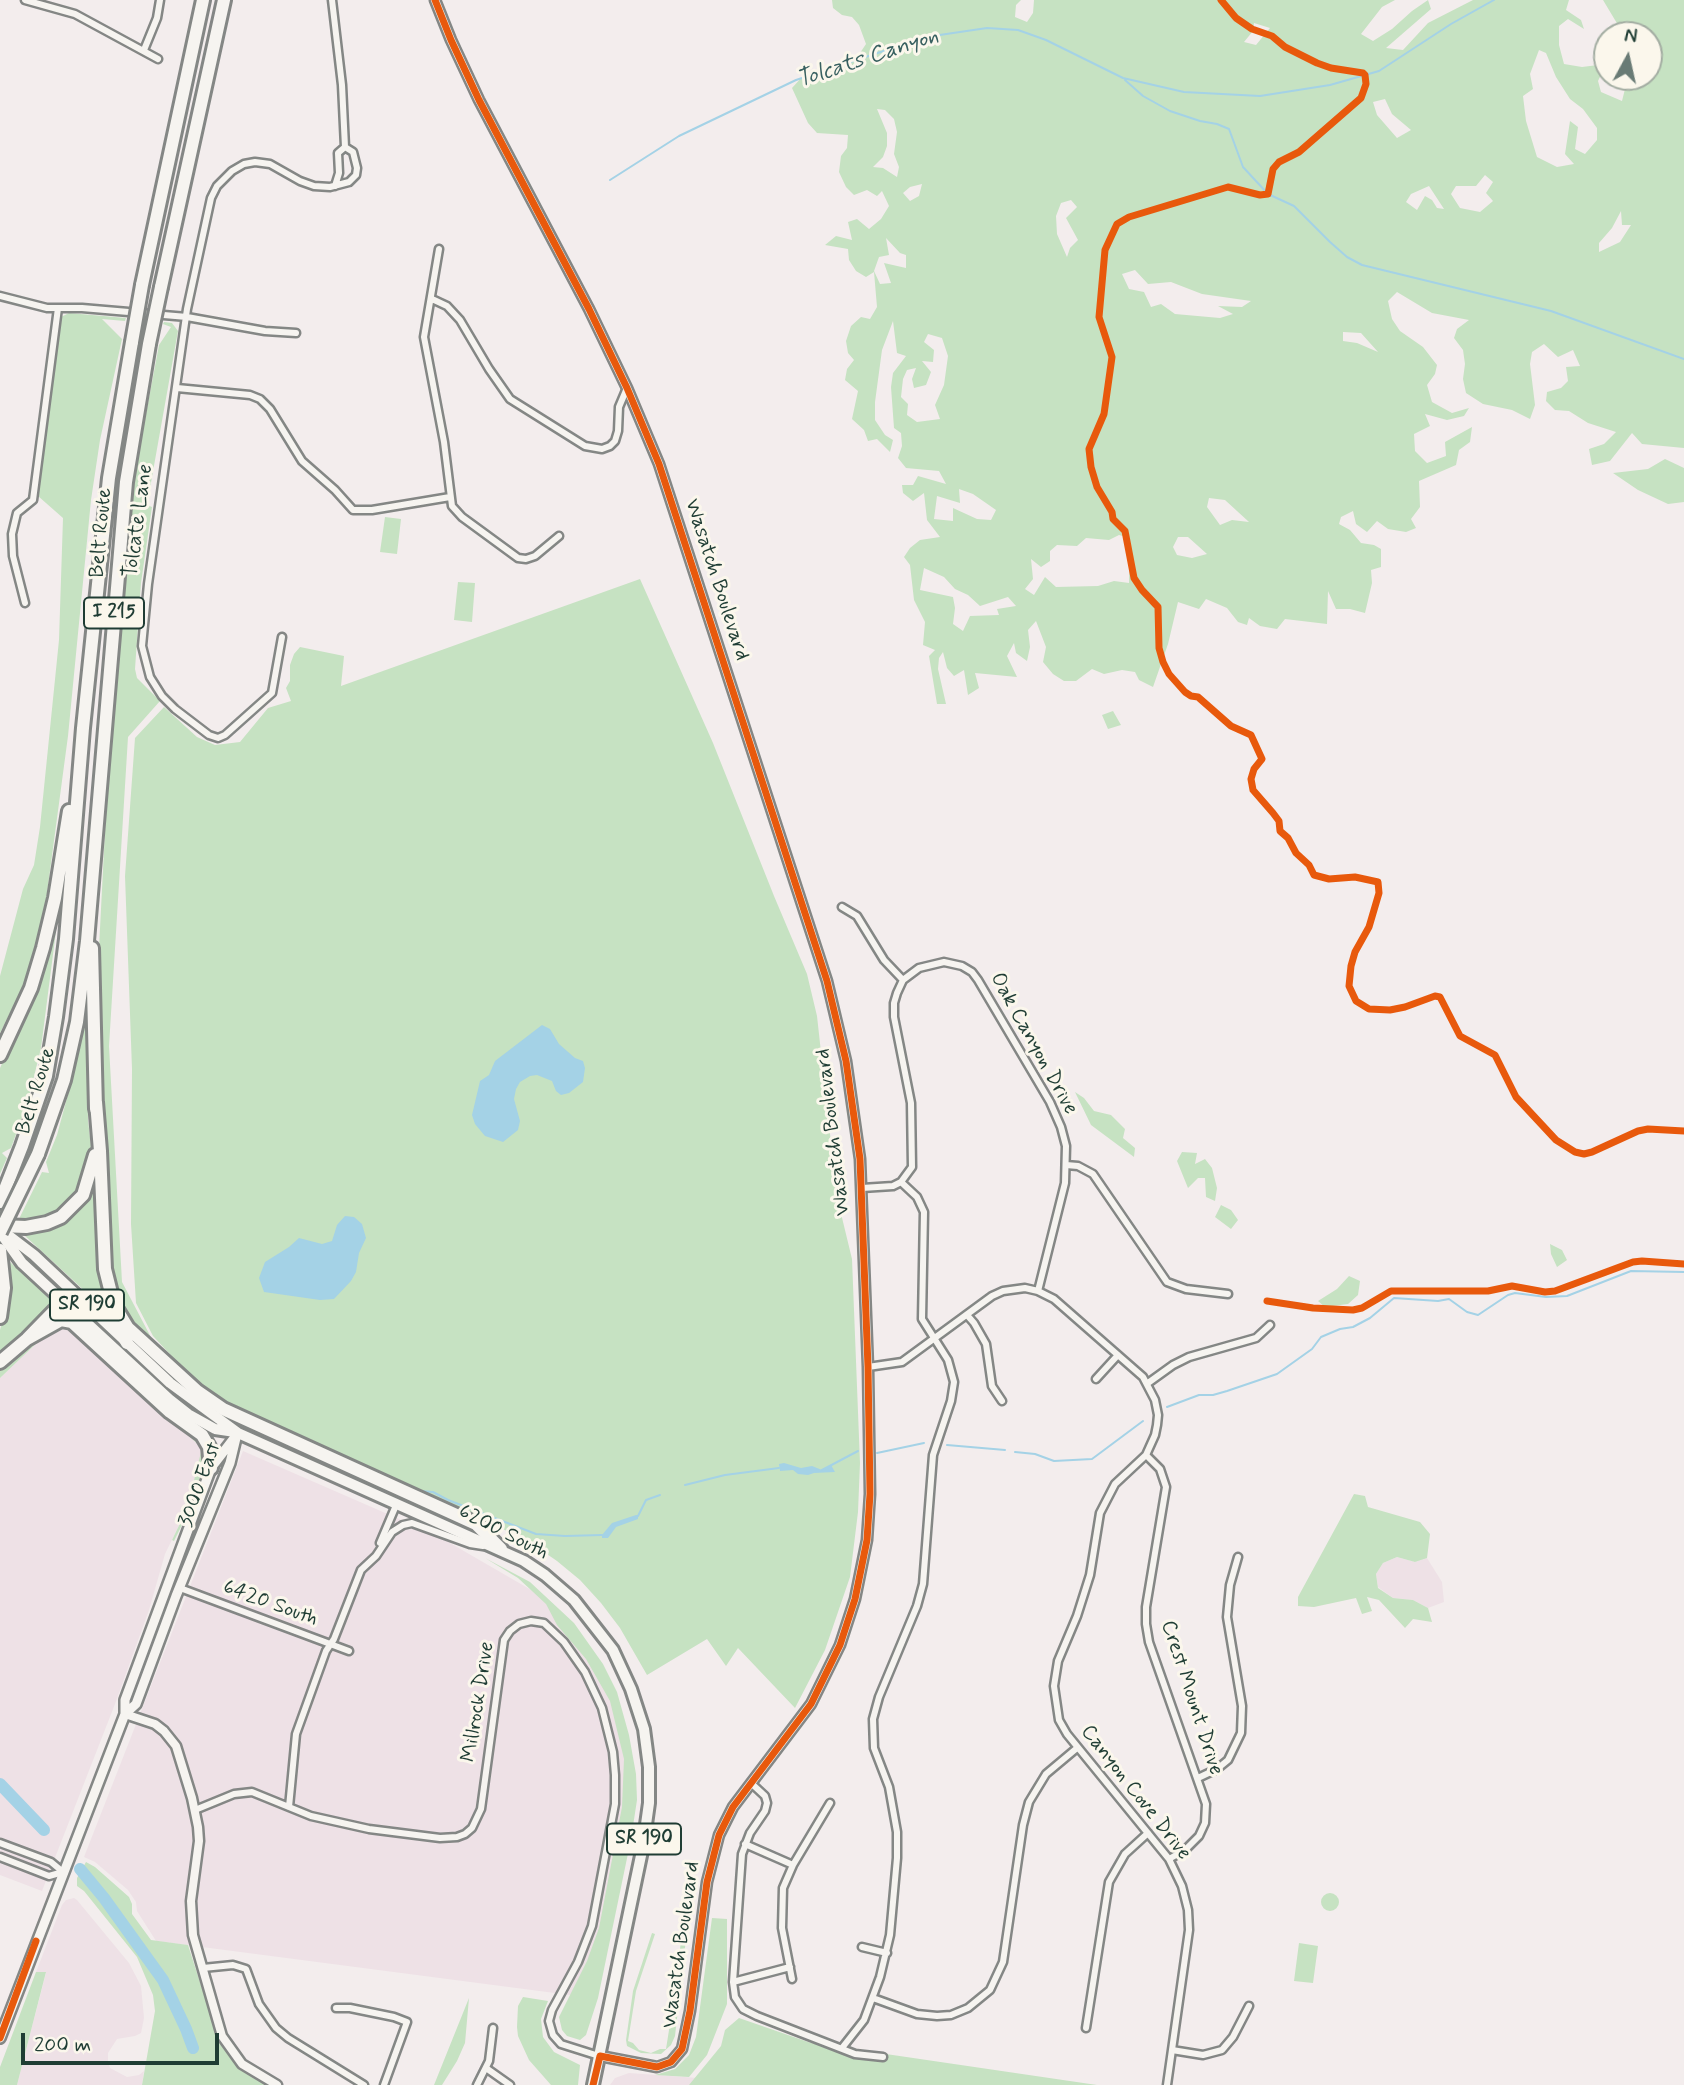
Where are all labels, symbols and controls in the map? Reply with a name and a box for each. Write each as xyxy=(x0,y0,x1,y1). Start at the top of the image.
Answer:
north arrow xyxy=(1593,21,1663,91)
water label: Tolcats Canyon xyxy=(794,23,942,95)
text: N xyxy=(1623,23,1639,50)
street label: Tolcate Lane xyxy=(119,463,159,579)
street label: Belt Route xyxy=(86,487,118,579)
street label: Wasatch Boulevard xyxy=(678,496,754,664)
road number: I 215 xyxy=(84,598,144,628)
street label: Oak Canyon Drive xyxy=(984,969,1082,1119)
street label: Belt Route xyxy=(12,1044,62,1138)
street label: Wasatch Boulevard xyxy=(811,1047,857,1217)
road number: SR 190 xyxy=(50,1289,124,1320)
street label: 3000 East xyxy=(174,1439,228,1531)
street label: 6200 South xyxy=(454,1500,552,1566)
street label: 6420 South xyxy=(219,1575,321,1633)
street label: Crest Mount Drive xyxy=(1154,1617,1228,1779)
street label: Millrock Drive xyxy=(457,1640,501,1764)
street label: Canyon Cove Drive xyxy=(1074,1720,1196,1866)
road number: SR 190 xyxy=(607,1824,681,1854)
street label: Wasatch Boulevard xyxy=(658,1860,706,2030)
scale bar xyxy=(24,2018,222,2062)
text: 200 m xyxy=(34,2031,91,2059)

